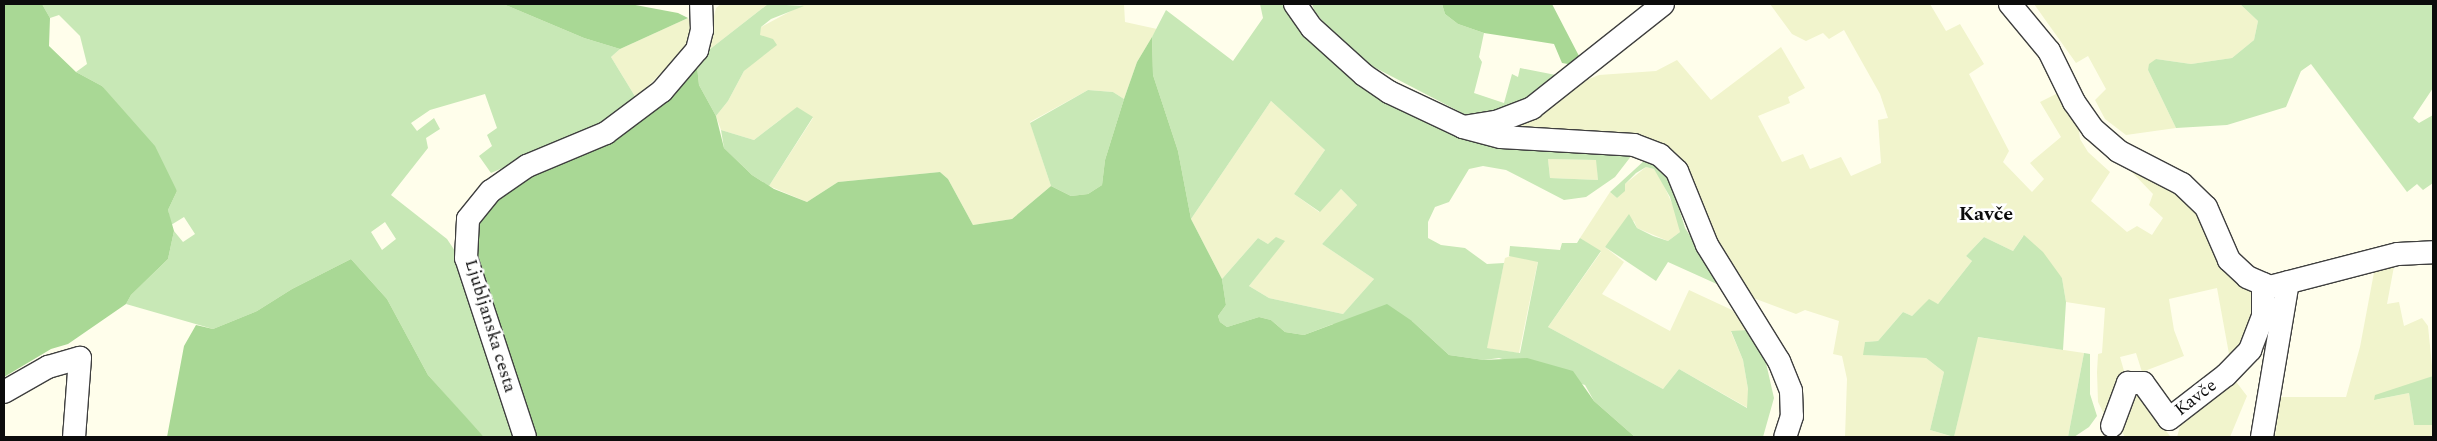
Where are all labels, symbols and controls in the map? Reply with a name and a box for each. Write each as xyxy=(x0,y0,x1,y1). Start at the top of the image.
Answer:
district label: Kavče xyxy=(1959,202,2013,226)
street label: Ljubljanska cesta xyxy=(459,257,521,395)
street label: Kavče xyxy=(2171,375,2221,421)

